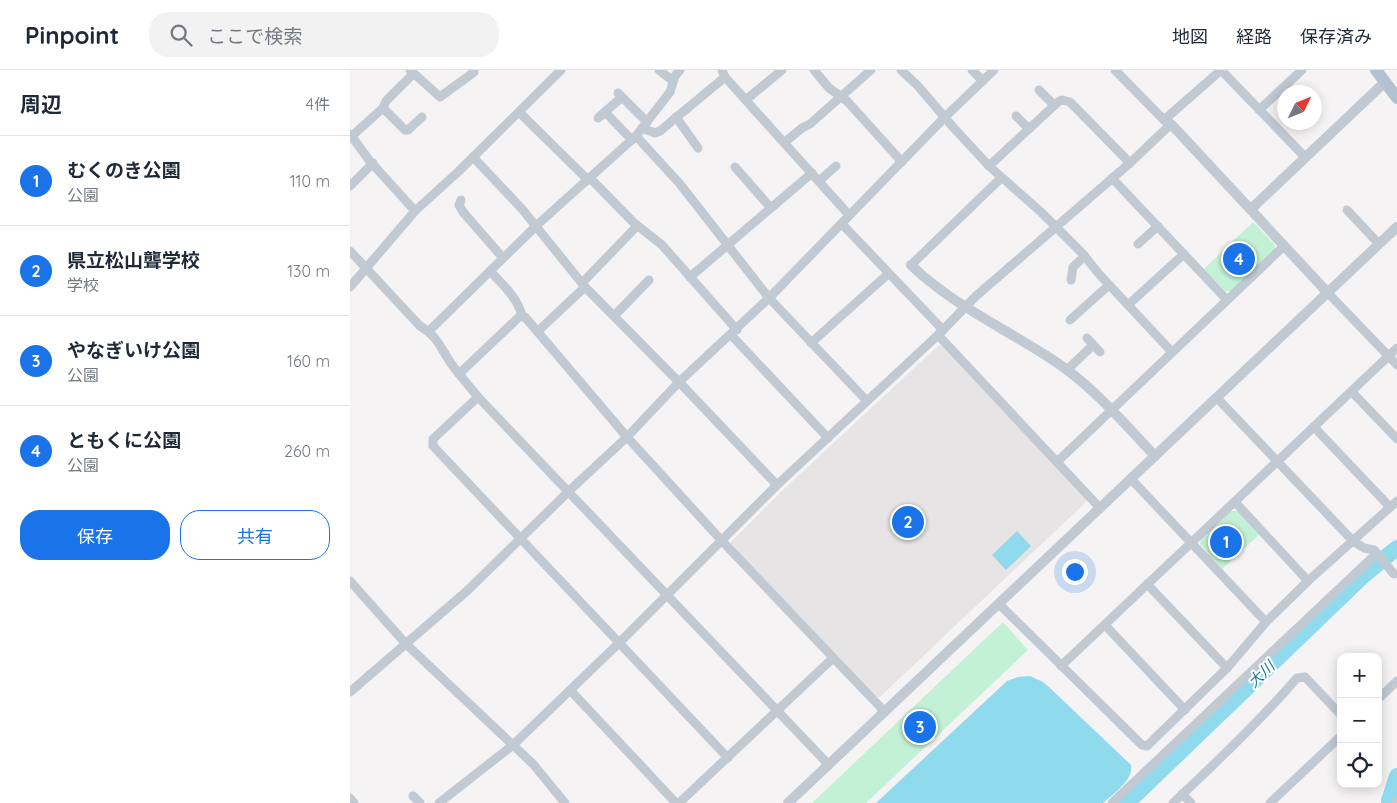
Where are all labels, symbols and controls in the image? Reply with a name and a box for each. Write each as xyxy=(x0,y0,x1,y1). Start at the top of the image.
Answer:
search box xyxy=(149,12,499,57)
text: Pinpoint xyxy=(25,20,119,50)
icon: search xyxy=(167,21,195,49)
text: ここで検索 xyxy=(207,24,302,48)
text: 地図 xyxy=(1172,25,1208,48)
text: 経路 xyxy=(1236,25,1272,48)
text: 保存済み xyxy=(1300,25,1372,48)
north arrow xyxy=(1277,85,1322,130)
text: 周辺 xyxy=(20,91,62,117)
text: 4件 xyxy=(306,94,330,114)
text: むくのき公園 xyxy=(67,158,180,182)
text: 1 xyxy=(33,171,39,191)
text: 110 m xyxy=(290,171,330,191)
text: 公園 xyxy=(67,185,99,205)
pin: 4 xyxy=(1223,240,1255,278)
text: 県立松山聾学校 xyxy=(67,248,200,272)
text: 2 xyxy=(31,261,41,281)
text: 130 m xyxy=(287,261,330,281)
text: 学校 xyxy=(67,275,99,295)
text: やなぎいけ公園 xyxy=(67,338,200,362)
text: 3 xyxy=(32,351,40,371)
text: 160 m xyxy=(287,351,330,371)
text: 公園 xyxy=(67,365,99,385)
text: ともくに公園 xyxy=(67,428,181,452)
text: 4 xyxy=(31,441,41,461)
text: 260 m xyxy=(284,441,330,461)
text: 公園 xyxy=(67,455,99,475)
pin: 2 xyxy=(892,503,924,541)
button: 保存 xyxy=(20,510,170,560)
button: 共有 xyxy=(180,510,330,560)
pin: 1 xyxy=(1210,523,1242,561)
your location xyxy=(1062,559,1088,585)
map controls xyxy=(1337,653,1382,788)
button: + xyxy=(1337,653,1382,698)
water label: 大川 xyxy=(1244,655,1280,691)
button: − xyxy=(1337,698,1382,743)
pin: 3 xyxy=(904,708,936,746)
button: locate xyxy=(1337,743,1382,788)

